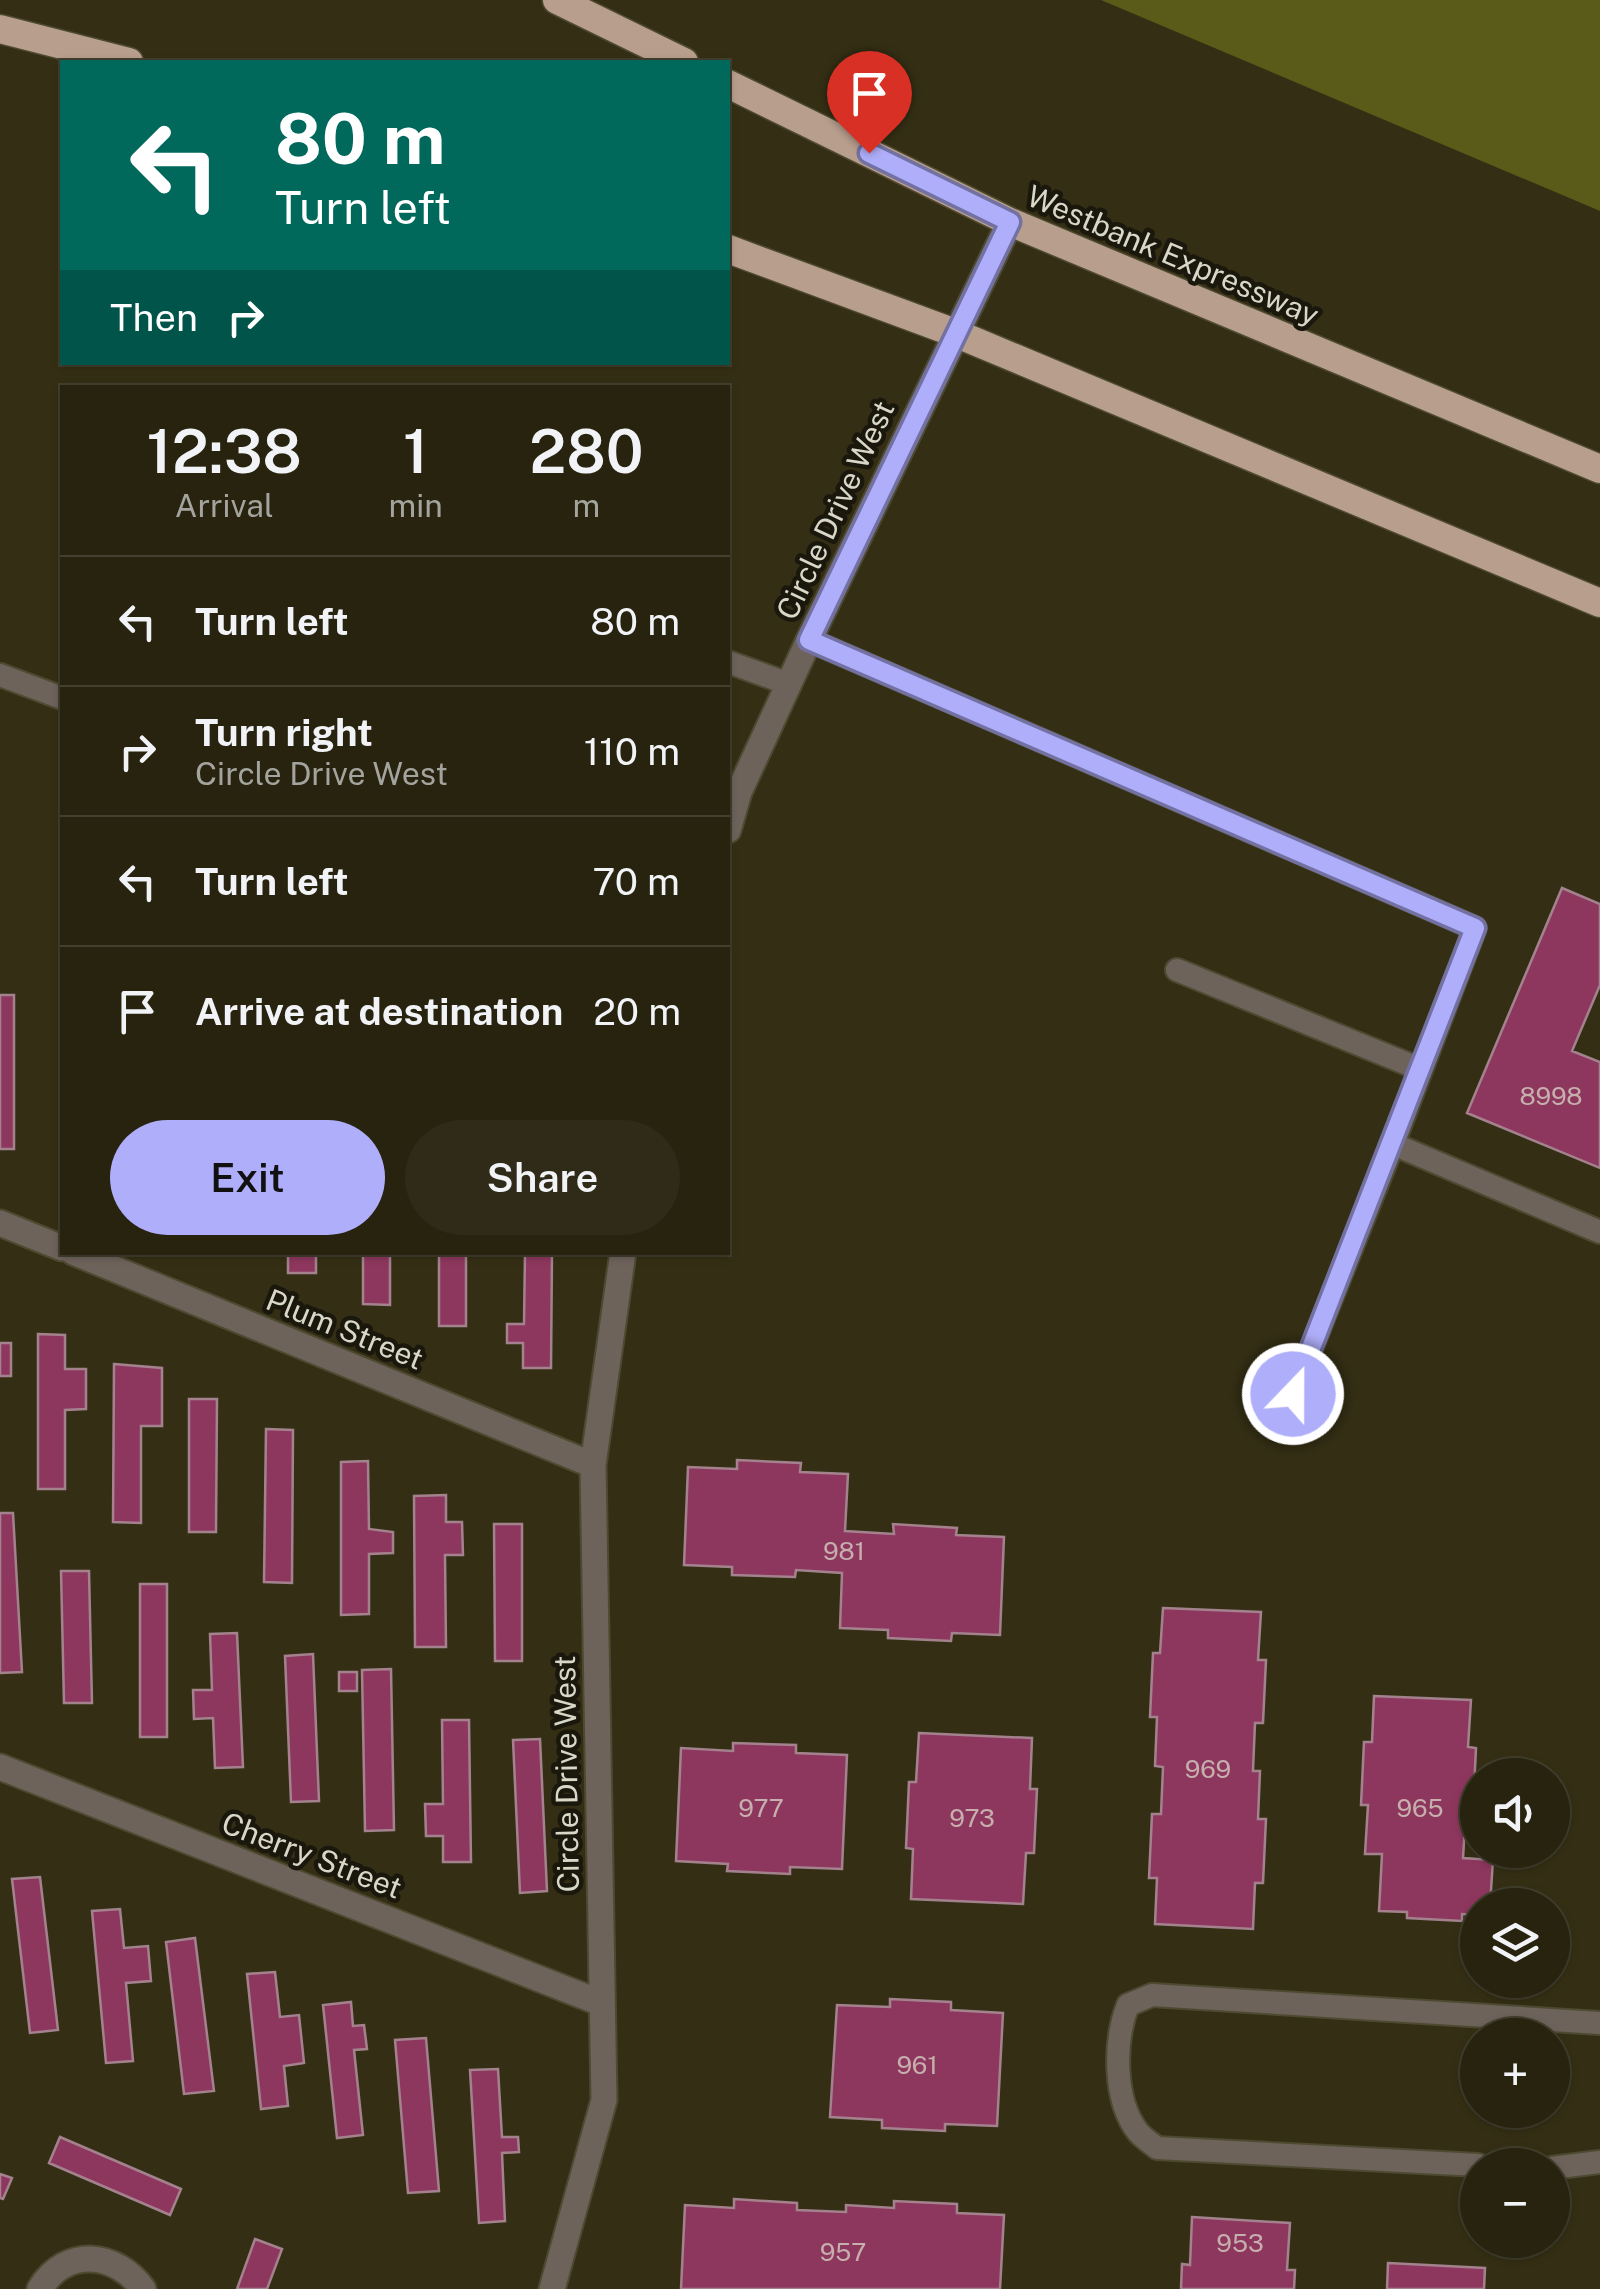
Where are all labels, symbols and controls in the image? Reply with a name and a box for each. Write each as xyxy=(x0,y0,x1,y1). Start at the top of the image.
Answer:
pin xyxy=(827,51,912,154)
icon: arrive xyxy=(842,66,897,121)
text: 80 m xyxy=(275,97,445,180)
icon: left xyxy=(110,100,240,230)
street label: Westbank Expressway xyxy=(1022,177,1324,333)
text: Turn left xyxy=(275,181,451,234)
icon: right xyxy=(218,290,273,345)
text: Then xyxy=(110,295,198,340)
street label: Circle Drive West xyxy=(769,395,901,625)
text: 12:38 xyxy=(147,416,302,487)
text: 1 xyxy=(403,416,428,487)
text: 280 xyxy=(529,416,643,487)
text: Arrival xyxy=(175,487,274,524)
text: min xyxy=(388,487,443,524)
text: m xyxy=(573,487,600,524)
icon: left xyxy=(110,594,165,649)
text: Turn left xyxy=(195,599,349,644)
text: 80 m xyxy=(590,599,680,644)
text: Turn right xyxy=(195,710,373,755)
icon: right xyxy=(110,724,165,779)
text: 110 m xyxy=(584,729,680,774)
text: Circle Drive West xyxy=(195,755,448,792)
icon: left xyxy=(110,854,165,909)
text: Turn left xyxy=(195,859,349,904)
text: 70 m xyxy=(593,859,680,904)
icon: arrive xyxy=(110,984,165,1039)
text: Arrive at destination xyxy=(195,989,563,1034)
text: 20 m xyxy=(593,989,681,1034)
house number: 8998 xyxy=(1519,1081,1583,1111)
button: Exit xyxy=(110,1120,385,1235)
button: Share xyxy=(405,1120,680,1235)
street label: Plum Street xyxy=(261,1281,429,1377)
position arrow xyxy=(1241,1342,1345,1446)
house number: 981 xyxy=(823,1536,865,1566)
street label: Circle Drive West xyxy=(546,1655,586,1893)
house number: 969 xyxy=(1185,1754,1231,1784)
map controls xyxy=(1460,1758,1570,2258)
button: sound xyxy=(1460,1758,1570,1868)
house number: 977 xyxy=(738,1793,784,1823)
house number: 965 xyxy=(1396,1793,1444,1823)
house number: 973 xyxy=(949,1803,995,1833)
street label: Cherry Street xyxy=(217,1804,407,1906)
button: layers xyxy=(1460,1888,1570,1998)
button: + xyxy=(1460,2018,1570,2128)
house number: 961 xyxy=(896,2050,938,2080)
button: − xyxy=(1460,2148,1570,2258)
house number: 953 xyxy=(1216,2228,1264,2258)
house number: 957 xyxy=(820,2237,866,2267)

